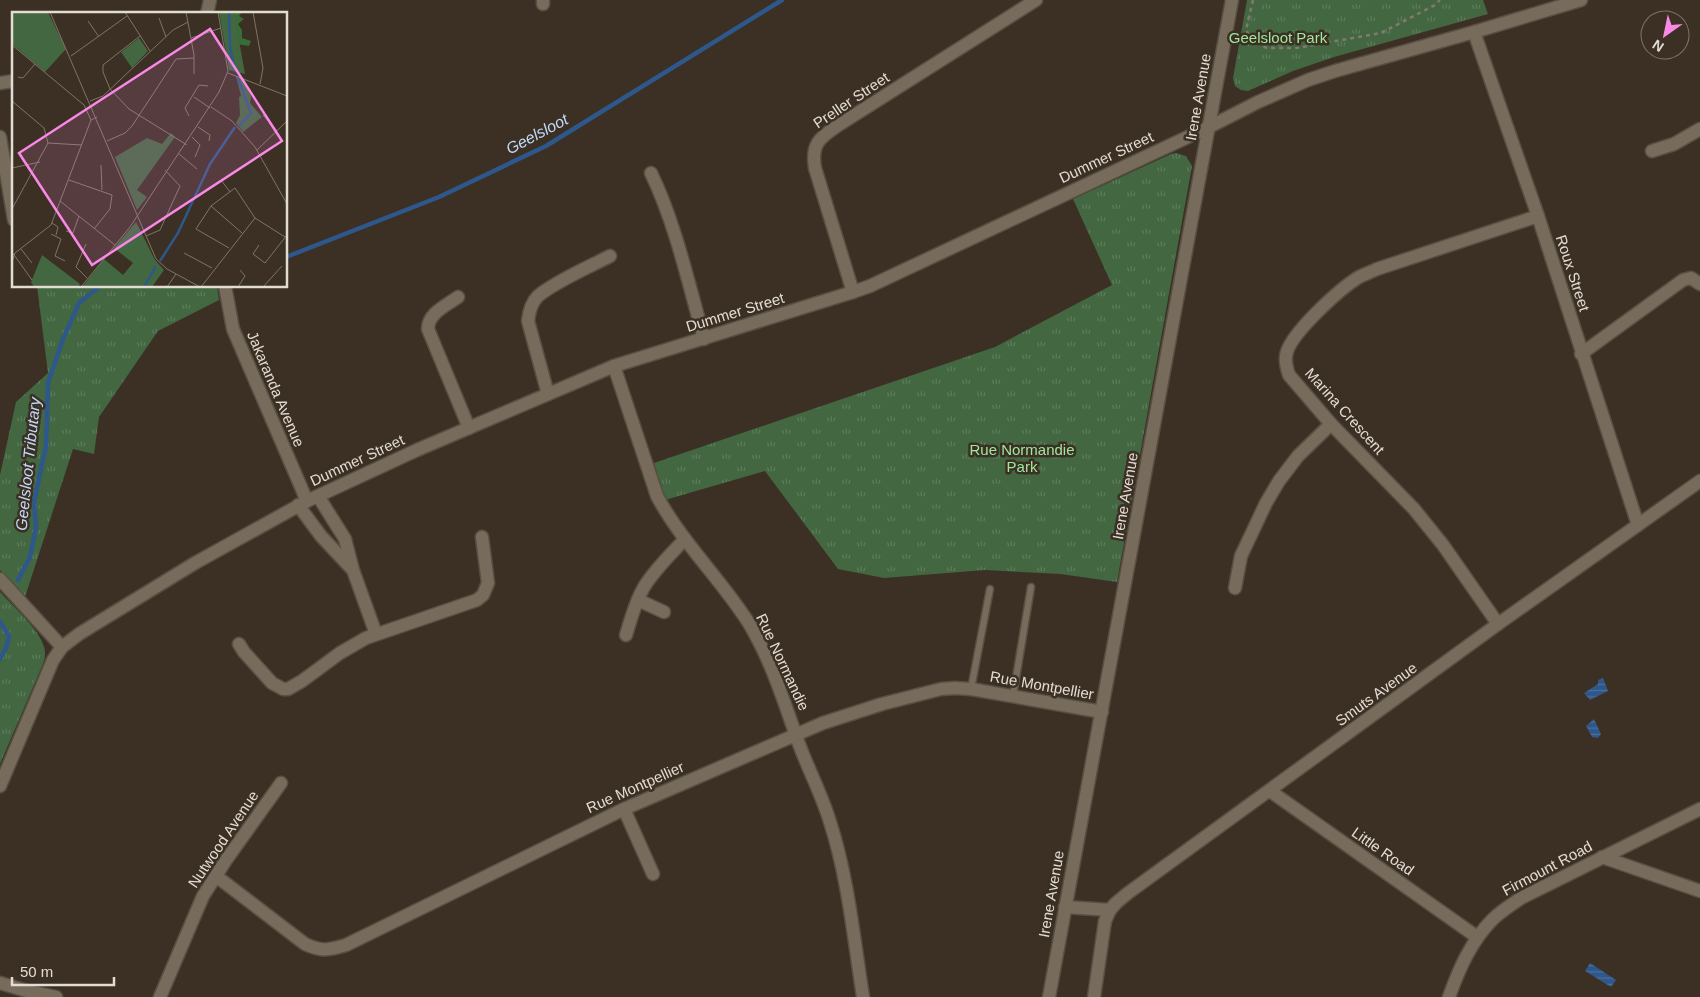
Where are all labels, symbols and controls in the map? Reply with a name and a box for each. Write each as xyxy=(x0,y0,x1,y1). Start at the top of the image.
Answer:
north arrow xyxy=(1640,10,1690,60)
inset map xyxy=(12,12,288,288)
park label: Geelsloot Park xyxy=(1229,29,1328,46)
text: N xyxy=(1649,36,1667,55)
street label: Irene Avenue xyxy=(1182,52,1214,142)
street label: Preller Street xyxy=(810,68,893,132)
water label: Geelsloot xyxy=(503,110,571,157)
street label: Dummer Street xyxy=(1056,127,1156,186)
street label: Roux Street xyxy=(1553,233,1594,314)
street label: Dummer Street xyxy=(684,289,787,335)
street label: Jakaranda Avenue xyxy=(244,329,308,449)
street label: Marina Crescent xyxy=(1302,364,1389,458)
water label: Geelsloot Tributary xyxy=(13,395,44,532)
street label: Dummer Street xyxy=(307,430,407,489)
park label: Rue Normandie Park xyxy=(969,441,1075,475)
street label: Irene Avenue xyxy=(1109,451,1141,541)
street label: Rue Normandie xyxy=(753,611,813,713)
street label: Smuts Avenue xyxy=(1332,659,1420,729)
street label: Rue Montpellier xyxy=(989,668,1095,702)
street label: Rue Montpellier xyxy=(584,758,686,816)
street label: Nutwood Avenue xyxy=(184,787,262,891)
street label: Little Road xyxy=(1349,823,1417,879)
street label: Firmount Road xyxy=(1499,837,1595,899)
street label: Irene Avenue xyxy=(1035,849,1067,939)
scale bar xyxy=(12,954,115,986)
text: 50 m xyxy=(20,963,53,980)

